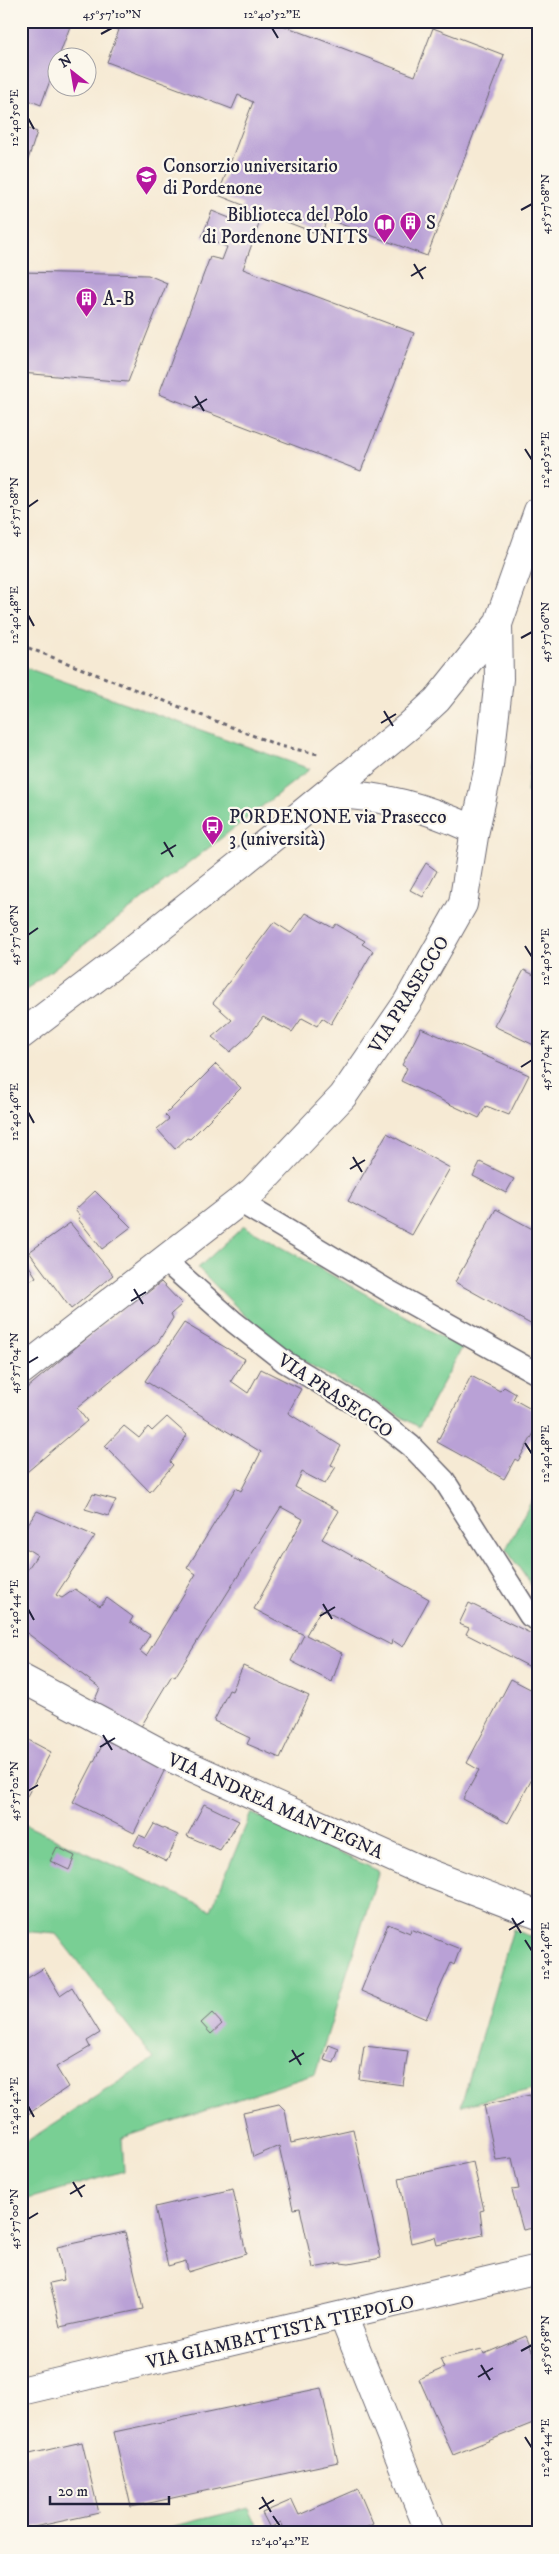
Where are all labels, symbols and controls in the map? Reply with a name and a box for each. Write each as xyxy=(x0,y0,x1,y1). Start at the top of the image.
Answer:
text: 45°57'10"N xyxy=(83,7,141,22)
text: 12°40'52"E xyxy=(244,7,301,22)
north arrow xyxy=(48,48,98,98)
text: N xyxy=(56,51,76,72)
text: 12°40'50"E xyxy=(7,89,22,147)
place label: Consorzio universitario di Pordenone xyxy=(163,155,338,200)
school or university icon: Consorzio universitario di Pordenone xyxy=(135,164,159,195)
text: 45°57'08"N xyxy=(538,174,553,234)
place label: Biblioteca del Polo di Pordenone UNITS xyxy=(202,204,368,249)
building icon: S xyxy=(398,210,422,241)
place label: S xyxy=(426,212,436,235)
library icon: Biblioteca del Polo di Pordenone UNITS xyxy=(372,213,396,244)
building icon: A-B xyxy=(75,286,99,317)
place label: A-B xyxy=(103,288,135,311)
text: 12°40'52"E xyxy=(538,431,553,488)
text: 45°57'08"N xyxy=(7,477,22,537)
text: 12°40'48"E xyxy=(7,586,22,644)
text: 45°57'06"N xyxy=(538,602,553,662)
place label: PORDENONE via Prasecco 3 (università) xyxy=(229,806,446,851)
bus stop icon: PORDENONE via Prasecco 3 (università) xyxy=(201,815,225,846)
text: 45°57'06"N xyxy=(7,905,22,965)
text: 12°40'50"E xyxy=(538,928,553,986)
street label: VIA PRASECCO xyxy=(363,932,455,1059)
text: 45°57'04"N xyxy=(538,1029,553,1091)
text: 12°40'46"E xyxy=(7,1082,22,1141)
text: 45°57'04"N xyxy=(7,1332,22,1394)
street label: VIA PRASECCO xyxy=(272,1349,397,1443)
text: 12°40'48"E xyxy=(538,1425,553,1483)
text: 12°40'44"E xyxy=(7,1579,22,1638)
street label: VIA ANDREA MANTEGNA xyxy=(163,1748,388,1865)
text: 45°57'02"N xyxy=(7,1761,22,1821)
text: 12°40'46"E xyxy=(538,1921,553,1980)
text: 12°40'42"E xyxy=(7,2077,22,2135)
text: 45°57'00"N xyxy=(7,2188,22,2249)
street label: VIA GIAMBATTISTA TIEPOLO xyxy=(143,2290,417,2375)
text: 45°56'58"N xyxy=(538,2315,553,2375)
text: 12°40'44"E xyxy=(538,2418,553,2477)
scale bar xyxy=(50,2474,169,2506)
text: 20 m xyxy=(58,2482,88,2501)
text: 12°40'42"E xyxy=(251,2534,309,2549)

